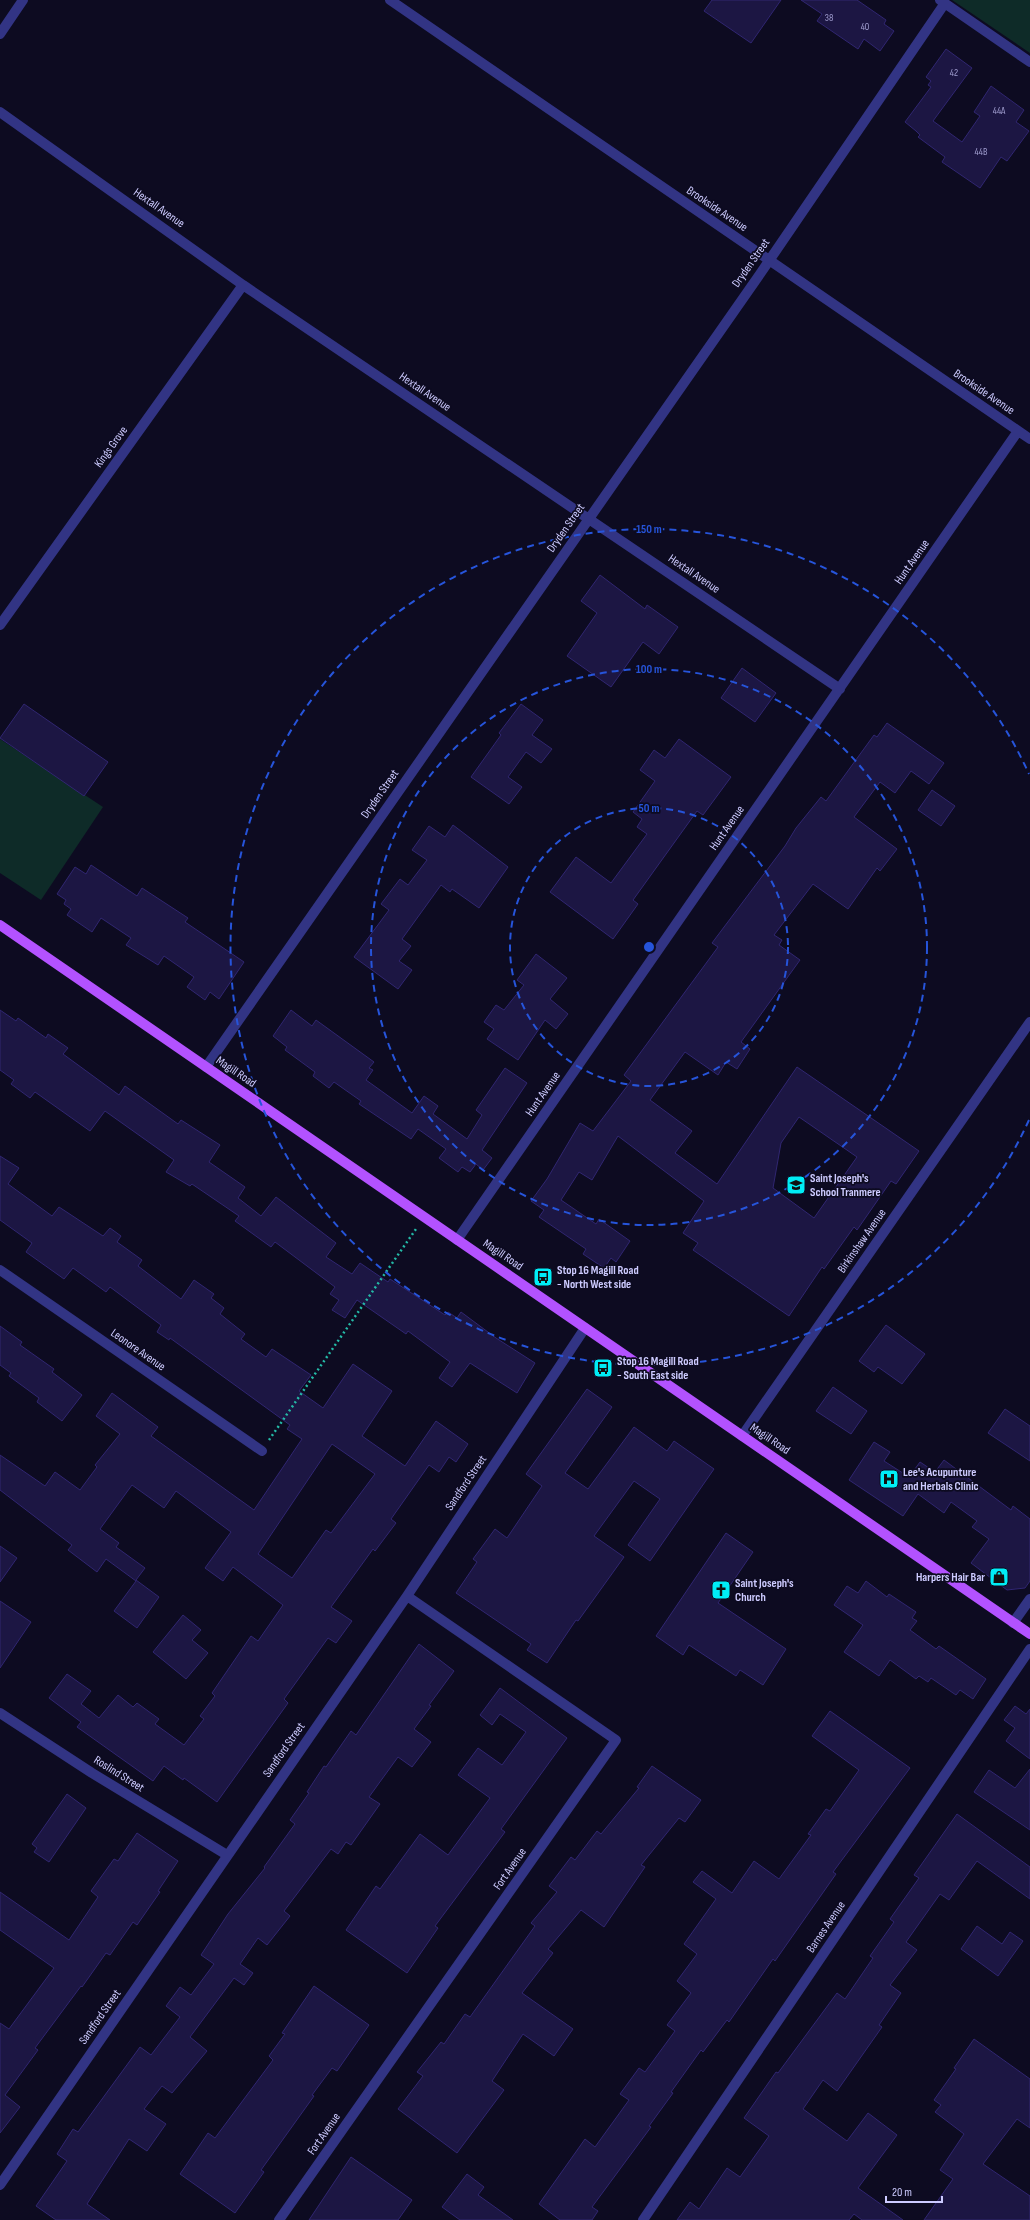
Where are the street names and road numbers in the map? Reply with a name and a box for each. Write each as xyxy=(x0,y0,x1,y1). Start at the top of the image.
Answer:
street label: Brookside Avenue xyxy=(684,183,751,235)
street label: Hextall Avenue xyxy=(130,185,188,231)
street label: Dryden Street xyxy=(729,235,773,290)
street label: Brookside Avenue xyxy=(951,366,1018,418)
street label: Hextall Avenue xyxy=(396,369,454,415)
street label: Kings Grove xyxy=(91,423,131,471)
street label: Dryden Street xyxy=(544,500,588,555)
street label: Hunt Avenue xyxy=(891,537,933,587)
street label: Hextall Avenue xyxy=(665,551,723,597)
street label: Dryden Street xyxy=(358,766,402,821)
street label: Hunt Avenue xyxy=(706,803,748,853)
street label: Magill Road xyxy=(213,1053,259,1091)
street label: Hunt Avenue xyxy=(522,1069,564,1119)
street label: Birkinshaw Avenue xyxy=(834,1206,890,1276)
street label: Magill Road xyxy=(480,1236,526,1274)
street label: Leonore Avenue xyxy=(108,1326,168,1374)
street label: Magill Road xyxy=(747,1420,793,1458)
street label: Sandford Street xyxy=(442,1452,490,1514)
street label: Sandford Street xyxy=(260,1719,309,1780)
street label: Roslind Street xyxy=(91,1753,147,1796)
street label: Fort Avenue xyxy=(490,1845,530,1893)
street label: Barnes Avenue xyxy=(803,1898,849,1956)
street label: Sandford Street xyxy=(76,1986,125,2047)
street label: Fort Avenue xyxy=(304,2110,344,2158)

